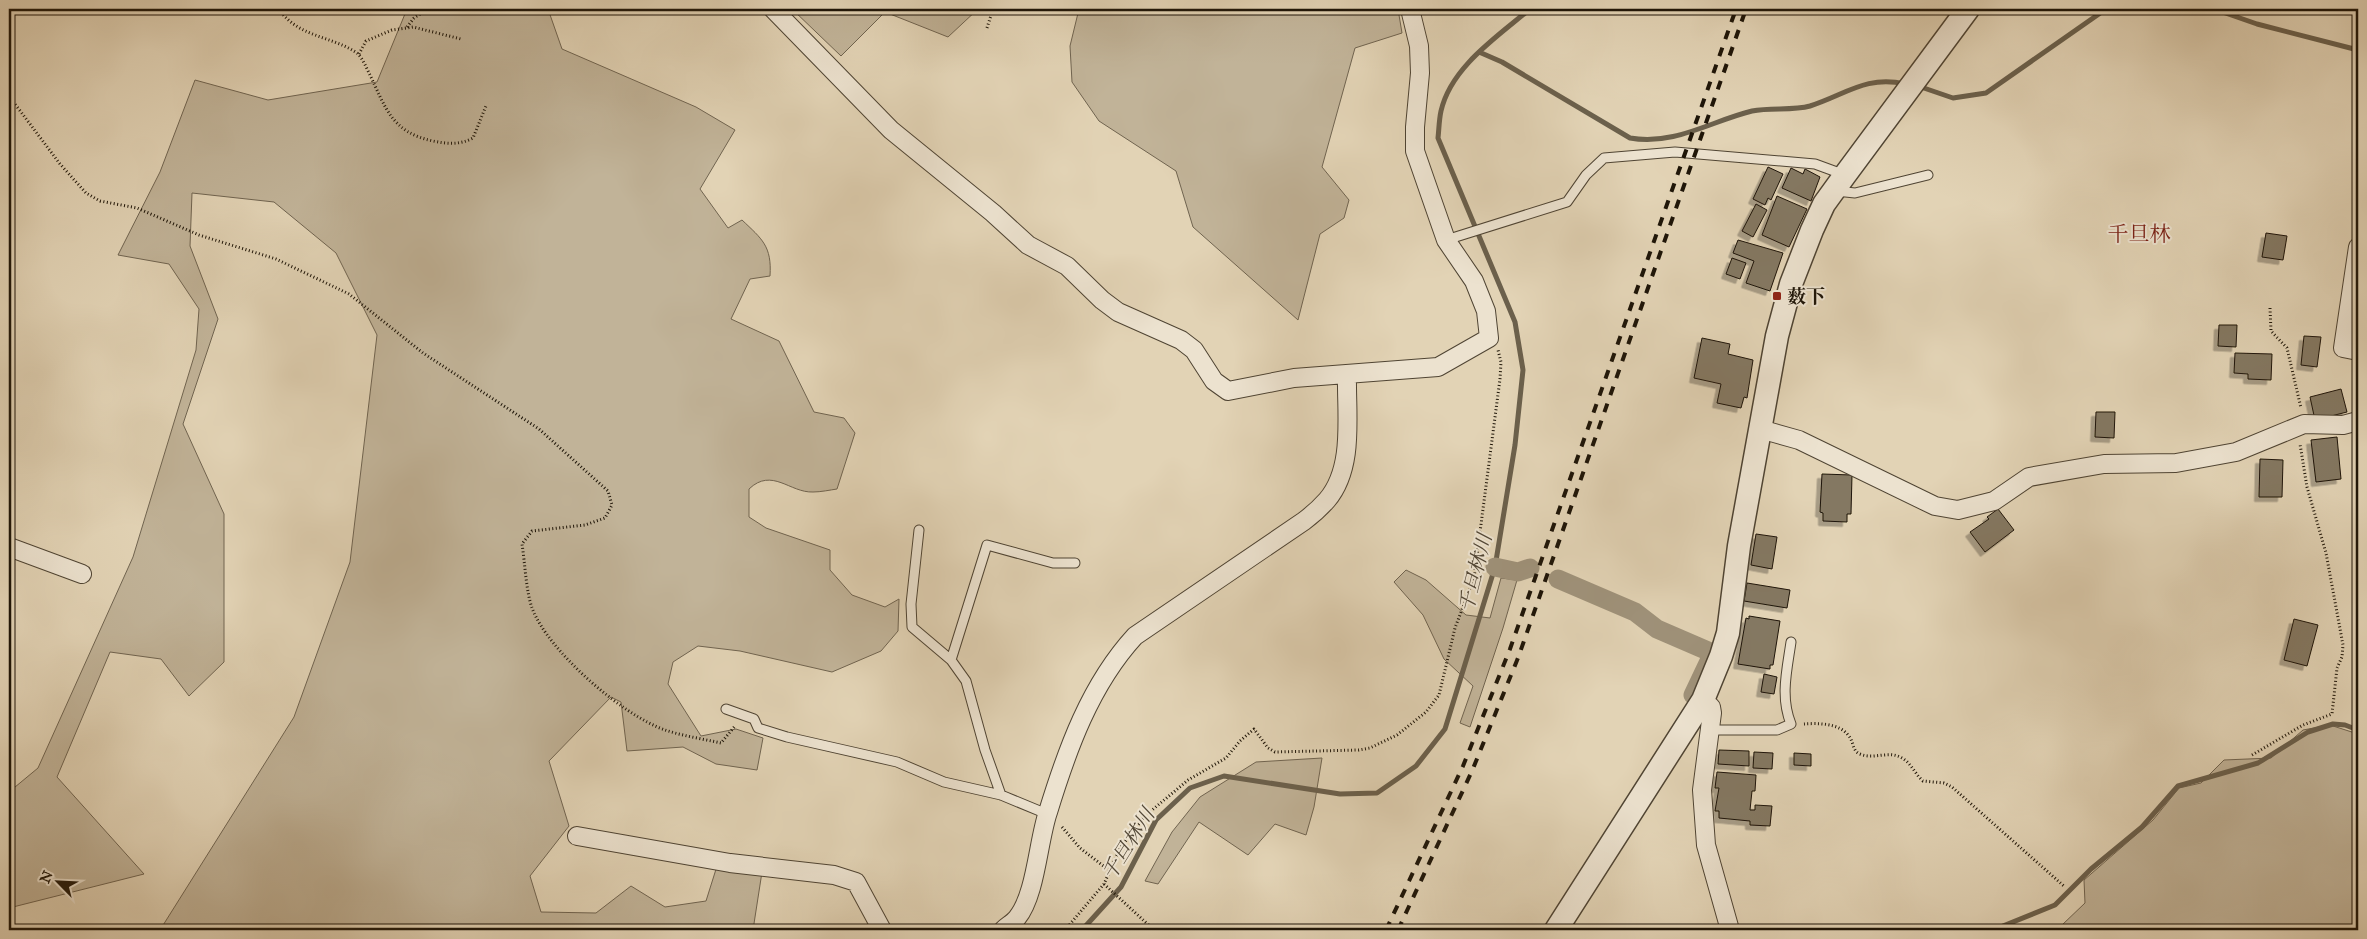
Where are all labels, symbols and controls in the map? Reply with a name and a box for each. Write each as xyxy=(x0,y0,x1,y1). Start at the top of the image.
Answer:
district label: 千旦林 xyxy=(2108,221,2171,247)
place label: 薮下 xyxy=(1787,285,1825,308)
marker: 薮下 xyxy=(1771,290,1783,302)
water label: 千旦林川 xyxy=(1454,529,1497,615)
water label: 千旦林川 xyxy=(1097,802,1160,884)
north arrow xyxy=(32,856,82,906)
text: N xyxy=(36,868,57,886)

